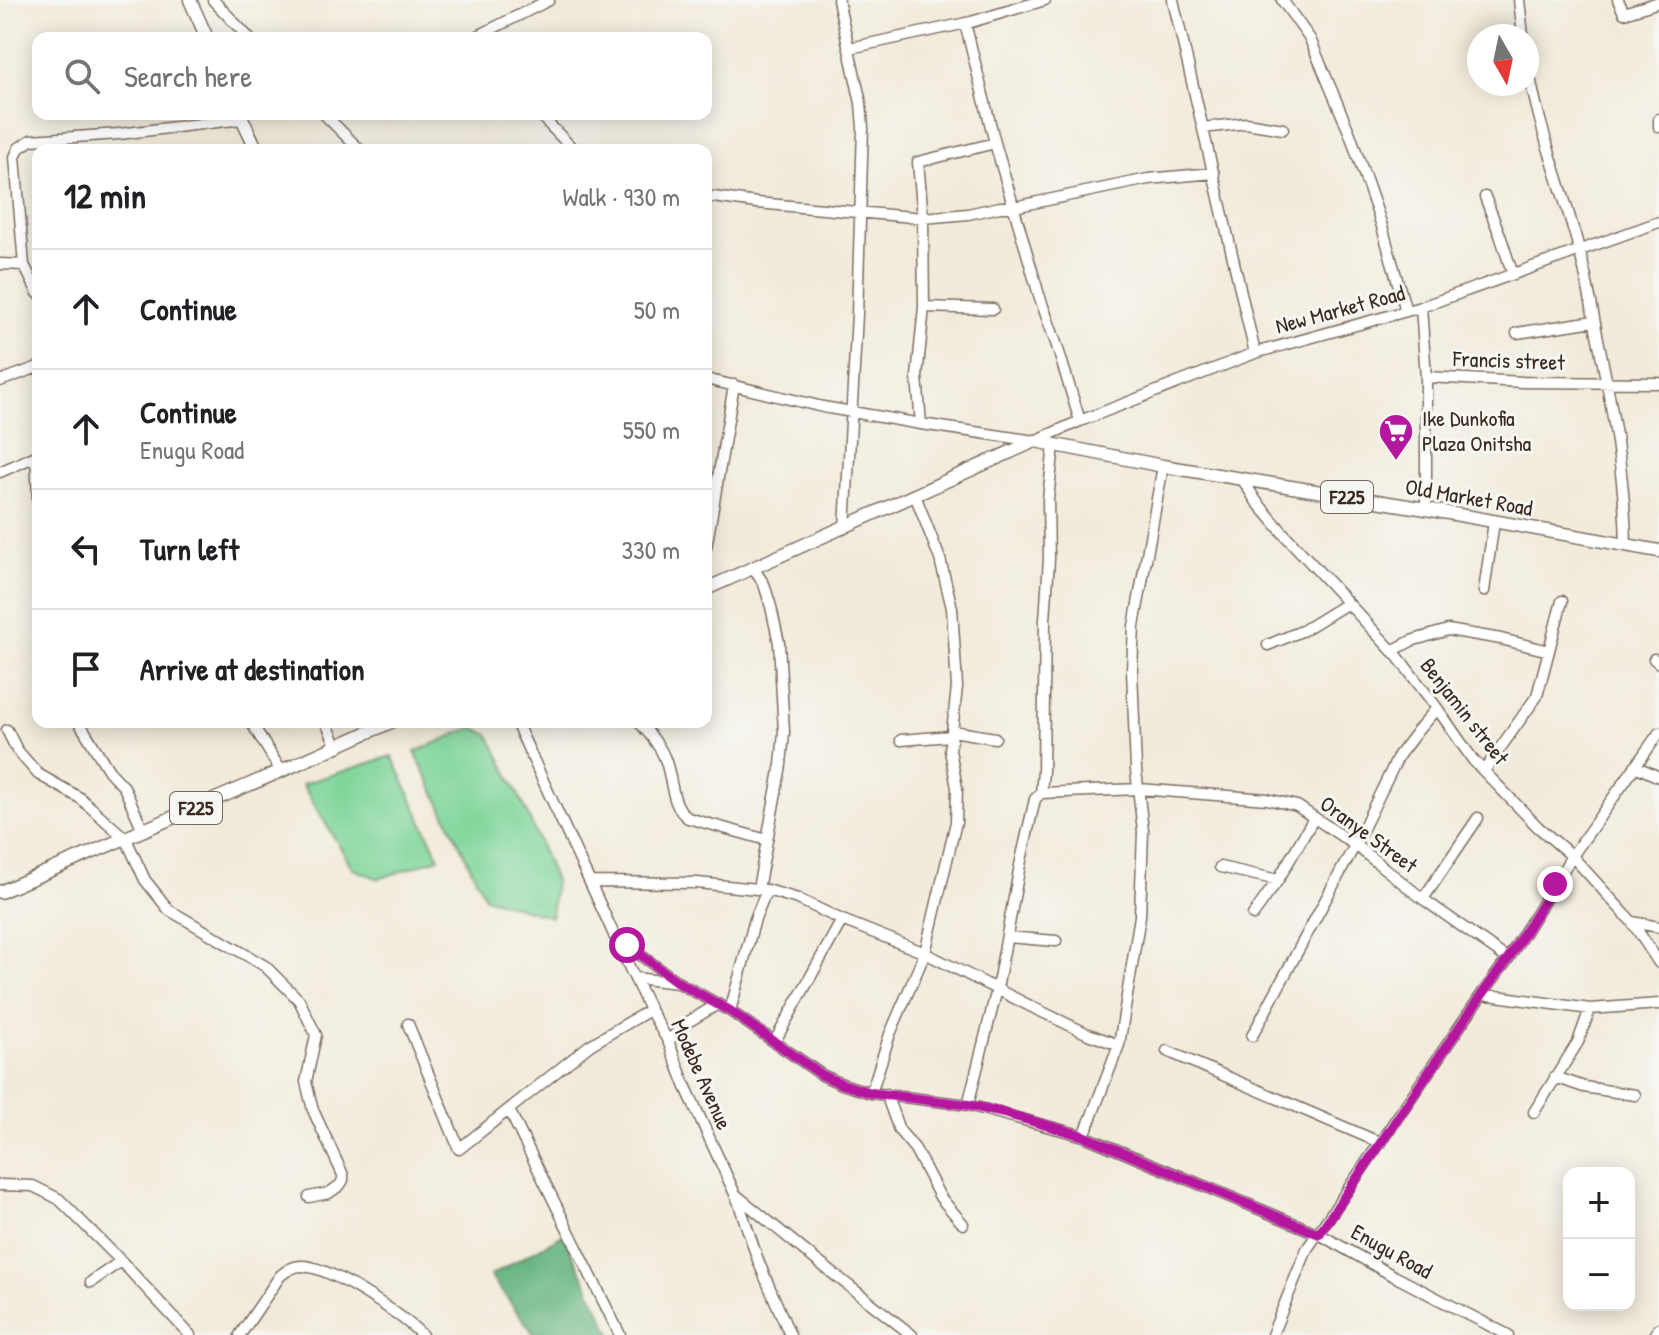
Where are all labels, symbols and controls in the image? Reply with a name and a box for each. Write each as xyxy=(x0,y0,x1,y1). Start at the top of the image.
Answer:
north arrow xyxy=(1467,24,1539,96)
search box xyxy=(32,32,712,120)
icon: search xyxy=(60,54,104,98)
text: Search here xyxy=(124,56,252,96)
text: 12 min xyxy=(64,173,146,219)
text: Walk · 930 m xyxy=(562,179,680,214)
street label: New Market Road xyxy=(1272,277,1408,341)
icon: ahead xyxy=(64,287,108,331)
text: Continue xyxy=(140,289,237,329)
text: 50 m xyxy=(634,292,680,327)
street label: Francis street xyxy=(1452,343,1566,377)
text: Continue xyxy=(140,392,237,432)
place label: Ike Dunkofia Plaza Onitsha xyxy=(1422,403,1532,458)
icon: ahead xyxy=(64,407,108,451)
text: 550 m xyxy=(623,412,680,447)
supermarket icon: Ike Dunkofia Plaza Onitsha xyxy=(1377,412,1415,462)
text: Enugu Road xyxy=(140,432,244,467)
street label: Old Market Road xyxy=(1403,471,1535,523)
road number: F225 xyxy=(1321,481,1373,513)
icon: left xyxy=(64,527,108,571)
text: Turn left xyxy=(140,529,239,569)
text: 330 m xyxy=(621,532,680,567)
icon: arrive xyxy=(64,647,108,691)
text: Arrive at destination xyxy=(140,649,365,689)
street label: Benjamin street xyxy=(1414,651,1517,771)
street label: Oranye Street xyxy=(1314,788,1424,880)
road number: F225 xyxy=(170,792,222,824)
route end xyxy=(1537,866,1573,902)
route start xyxy=(609,927,645,963)
street label: Modebe Avenue xyxy=(664,1014,740,1134)
map controls xyxy=(1563,1167,1635,1311)
button: + xyxy=(1563,1167,1635,1239)
street label: Enugu Road xyxy=(1346,1217,1438,1286)
button: − xyxy=(1563,1239,1635,1311)

